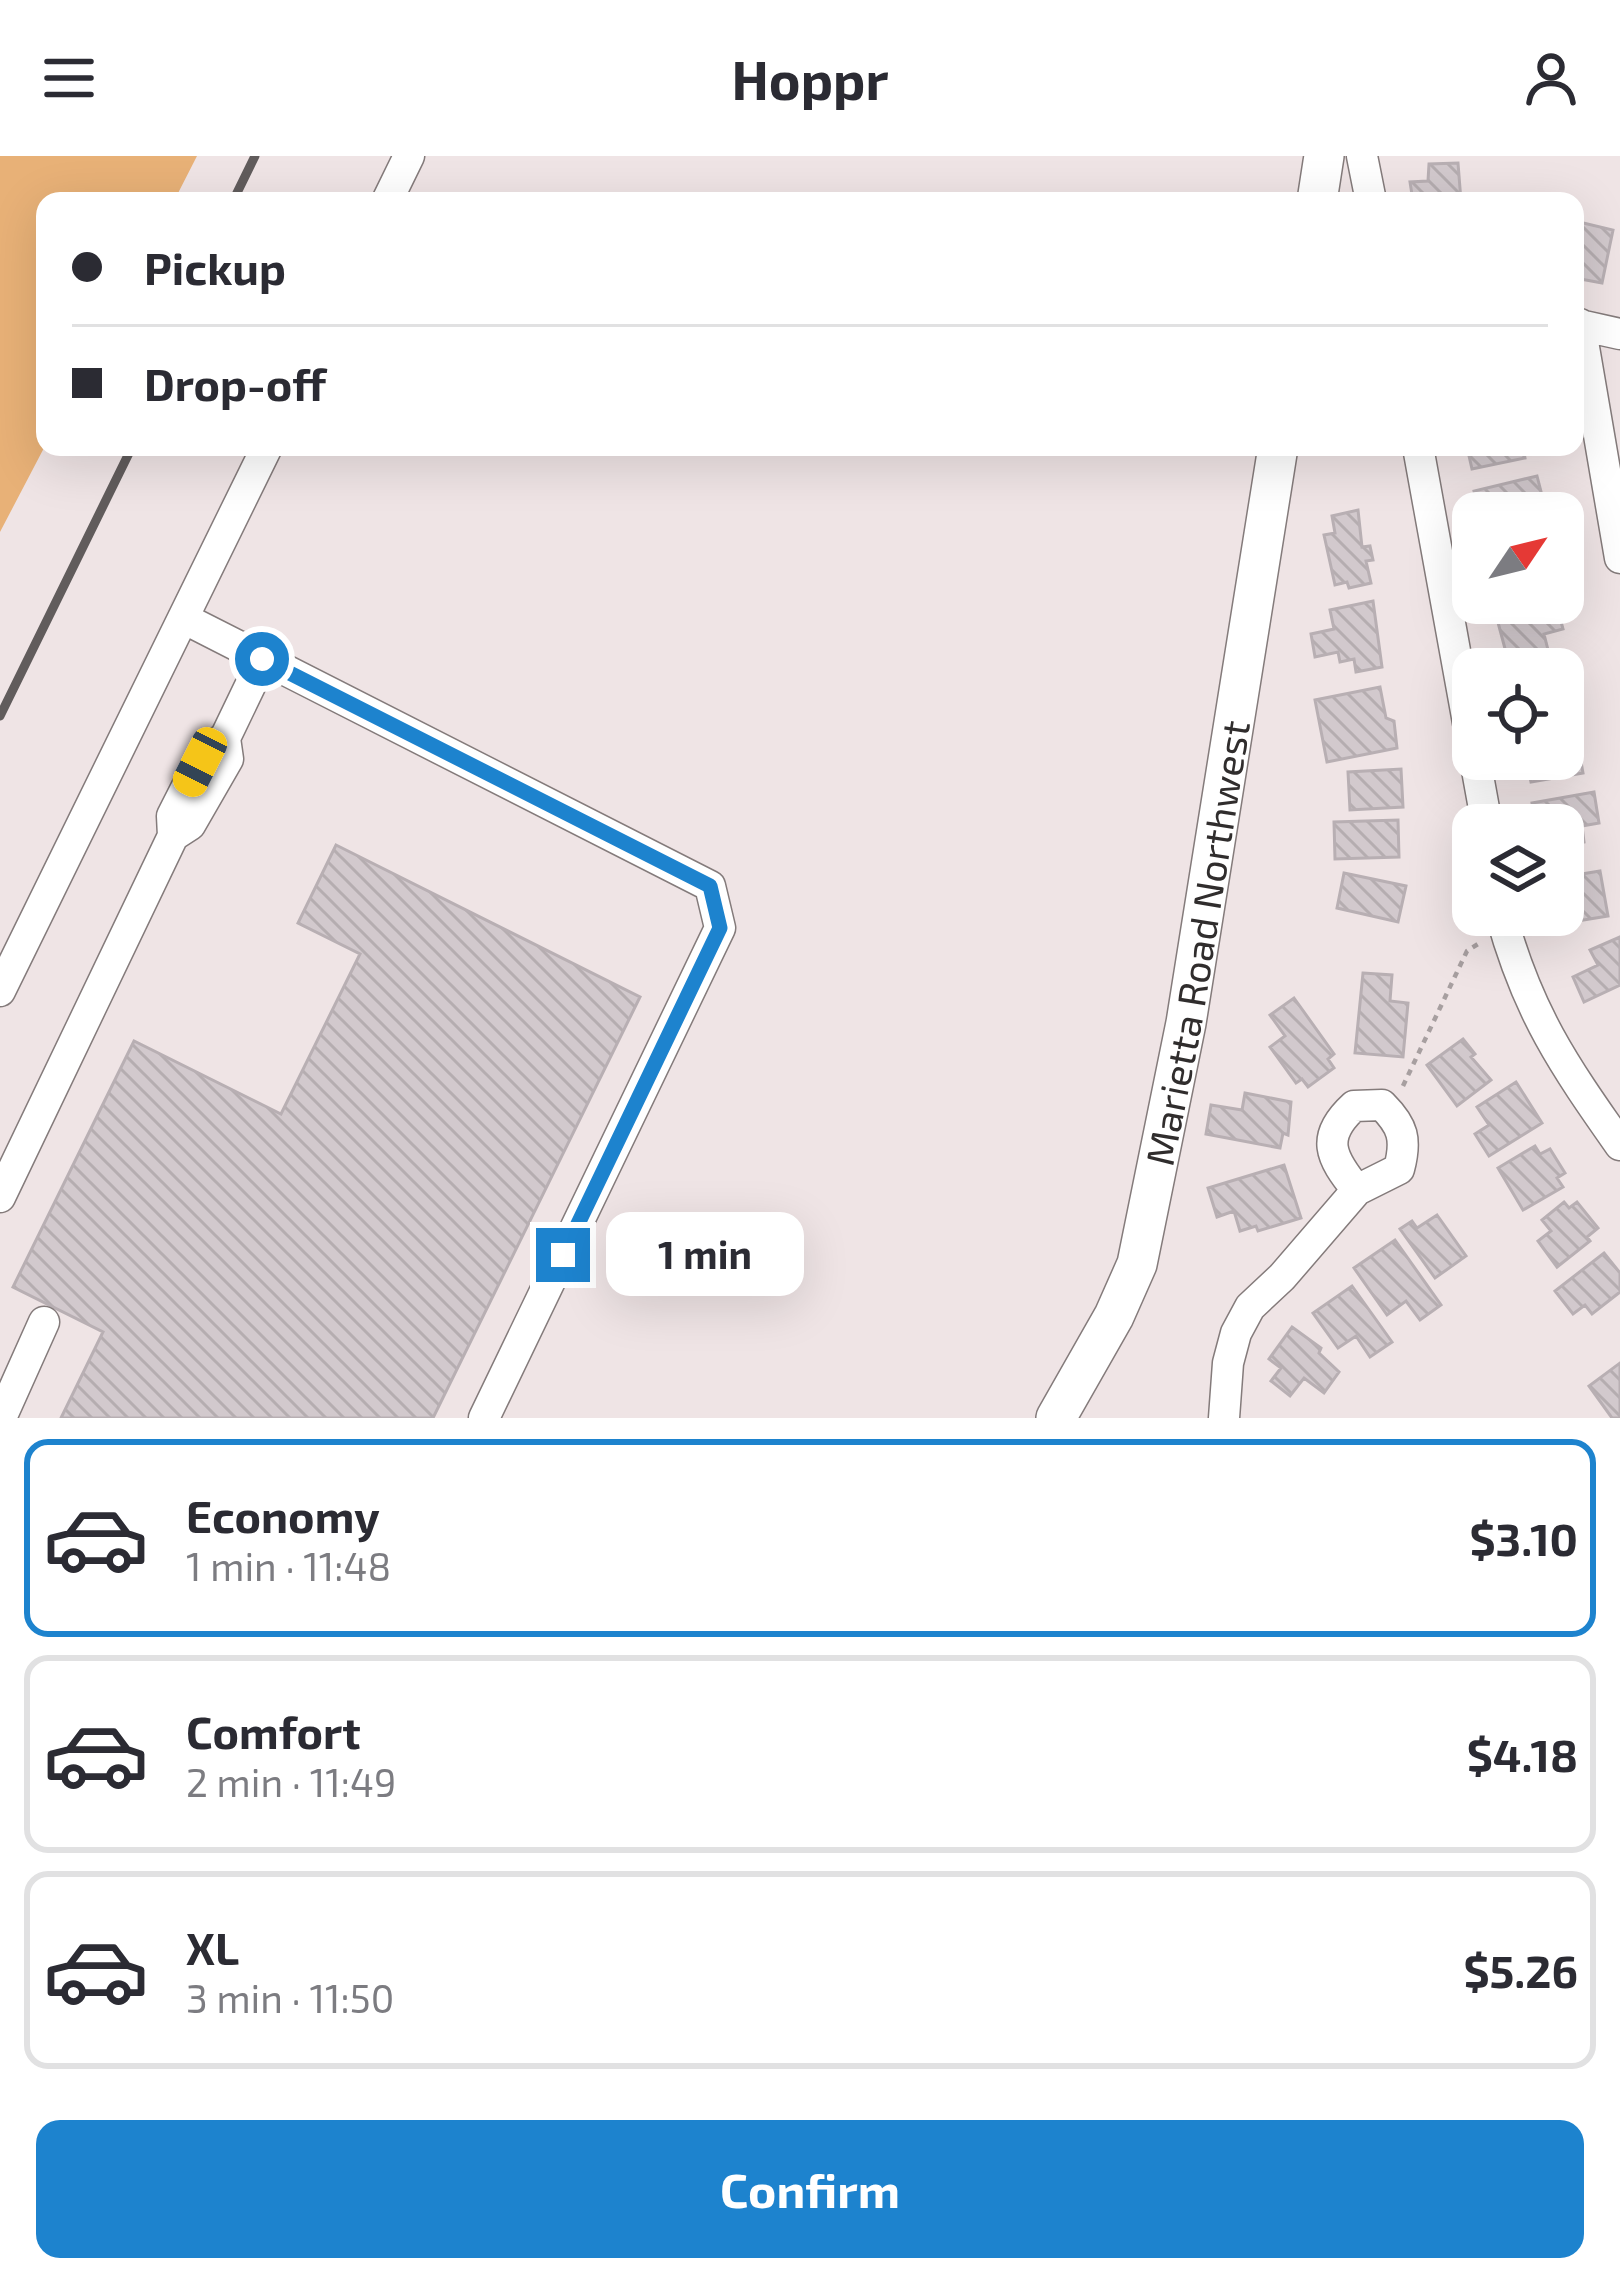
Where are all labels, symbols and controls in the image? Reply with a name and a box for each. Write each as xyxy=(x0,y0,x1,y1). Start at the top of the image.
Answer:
icon: menu xyxy=(36,45,102,111)
icon: person xyxy=(1518,45,1584,111)
text: Hoppr xyxy=(731,46,889,111)
text: Pickup xyxy=(144,240,286,294)
text: Drop-off xyxy=(144,356,326,410)
north arrow xyxy=(1452,492,1584,624)
map controls xyxy=(1452,492,1584,936)
route start xyxy=(235,632,289,686)
button: locate xyxy=(1452,648,1584,780)
street label: Marietta Road Northwest xyxy=(1134,717,1258,1169)
car xyxy=(168,722,232,802)
button: layers xyxy=(1452,804,1584,936)
callout: 1 min xyxy=(605,1213,803,1297)
route end xyxy=(536,1228,590,1282)
text: 1 min xyxy=(658,1230,752,1277)
icon: car xyxy=(42,1484,150,1592)
text: Economy xyxy=(186,1488,380,1542)
text: $3.10 xyxy=(1470,1511,1578,1565)
text: 1 min · 11:48 xyxy=(186,1542,391,1589)
icon: car xyxy=(42,1700,150,1808)
text: Comfort xyxy=(186,1704,361,1758)
text: $4.18 xyxy=(1467,1727,1578,1781)
text: 2 min · 11:49 xyxy=(186,1758,396,1805)
icon: car xyxy=(42,1916,150,2024)
text: XL xyxy=(186,1920,239,1974)
text: $5.26 xyxy=(1463,1943,1578,1997)
text: 3 min · 11:50 xyxy=(186,1974,394,2021)
button: Confirm xyxy=(36,2120,1584,2258)

